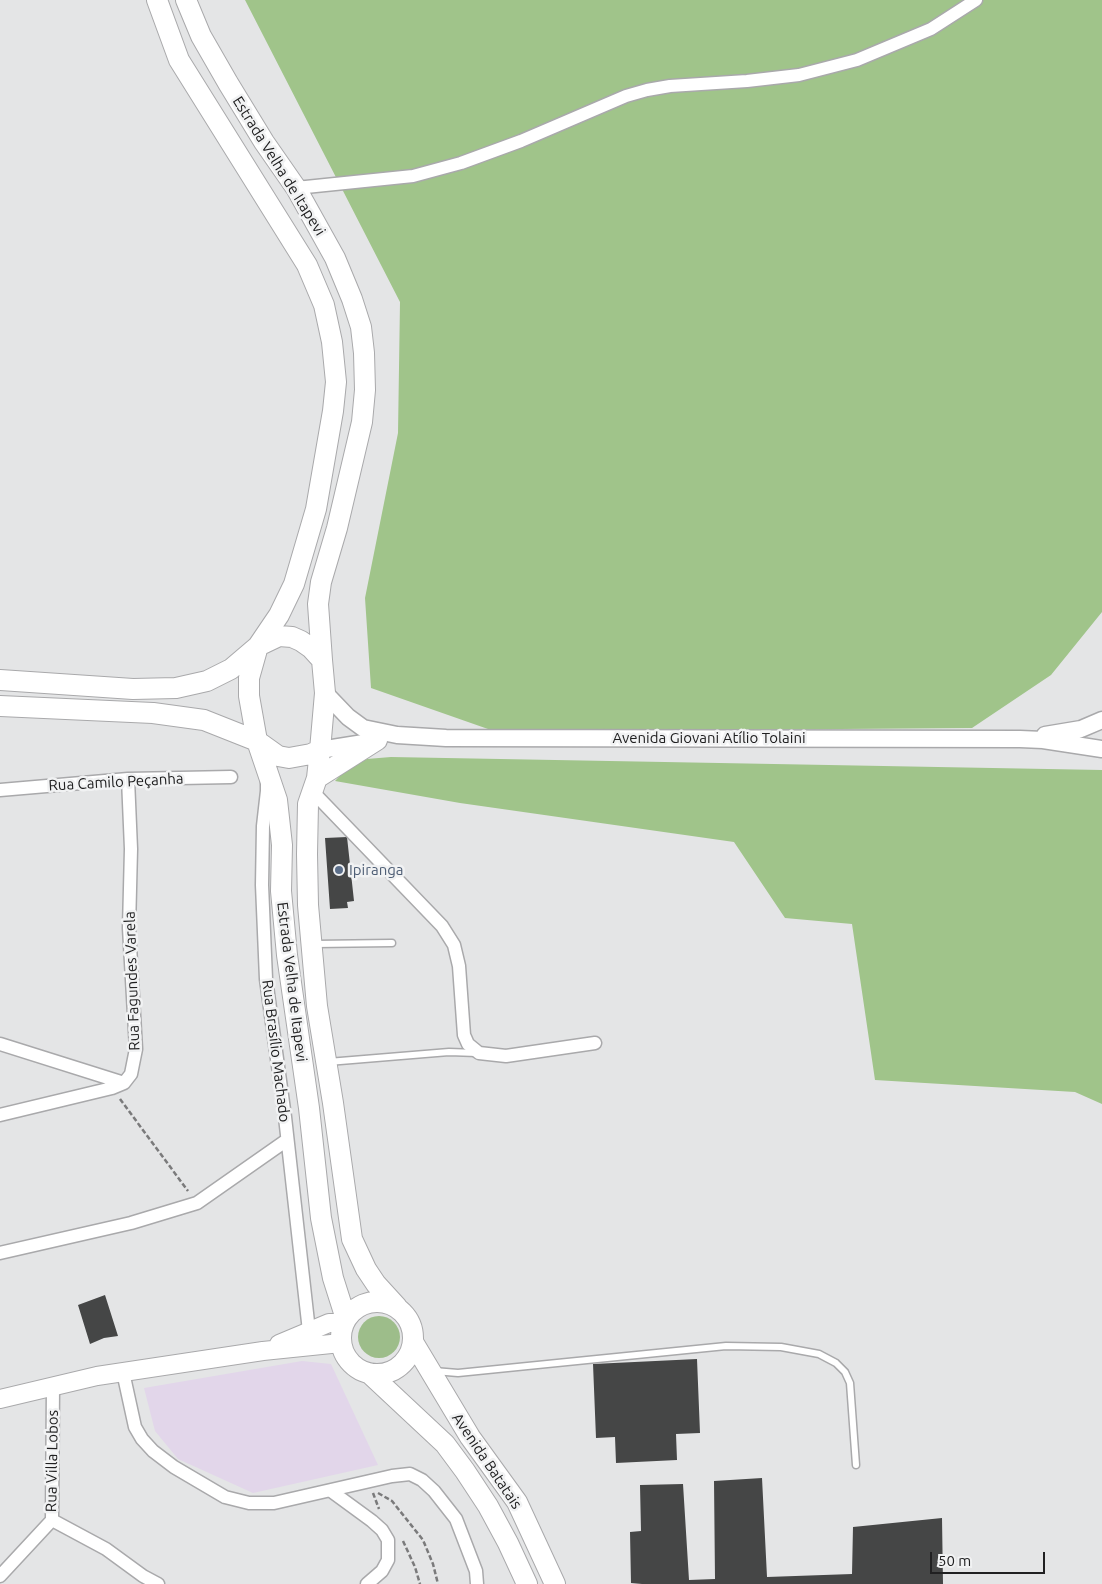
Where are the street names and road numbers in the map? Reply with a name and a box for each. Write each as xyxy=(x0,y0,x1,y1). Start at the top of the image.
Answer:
street label: Estrada Velha de Itapevi xyxy=(229,93,329,239)
street label: Avenida Giovani Atílio Tolaini xyxy=(612,729,806,747)
street label: Rua Camilo Peçanha xyxy=(48,769,184,795)
street label: Estrada Velha de Itapevi xyxy=(273,901,311,1063)
street label: Rua Fagundes Varela xyxy=(121,911,143,1051)
street label: Rua Brasílio Machado xyxy=(258,979,294,1123)
street label: Rua Villa Lobos xyxy=(42,1410,62,1512)
street label: Avenida Batatais xyxy=(448,1410,526,1512)

